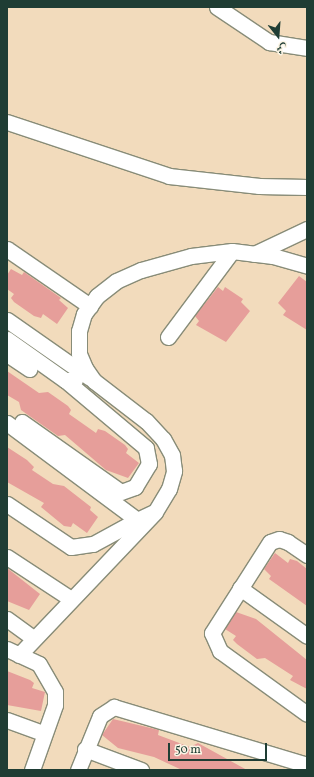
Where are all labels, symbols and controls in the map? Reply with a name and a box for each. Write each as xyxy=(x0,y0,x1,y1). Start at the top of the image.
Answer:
north arrow xyxy=(258,16,298,56)
text: ش xyxy=(274,39,289,57)
scale bar xyxy=(170,735,269,761)
text: 50 m xyxy=(175,742,201,758)

